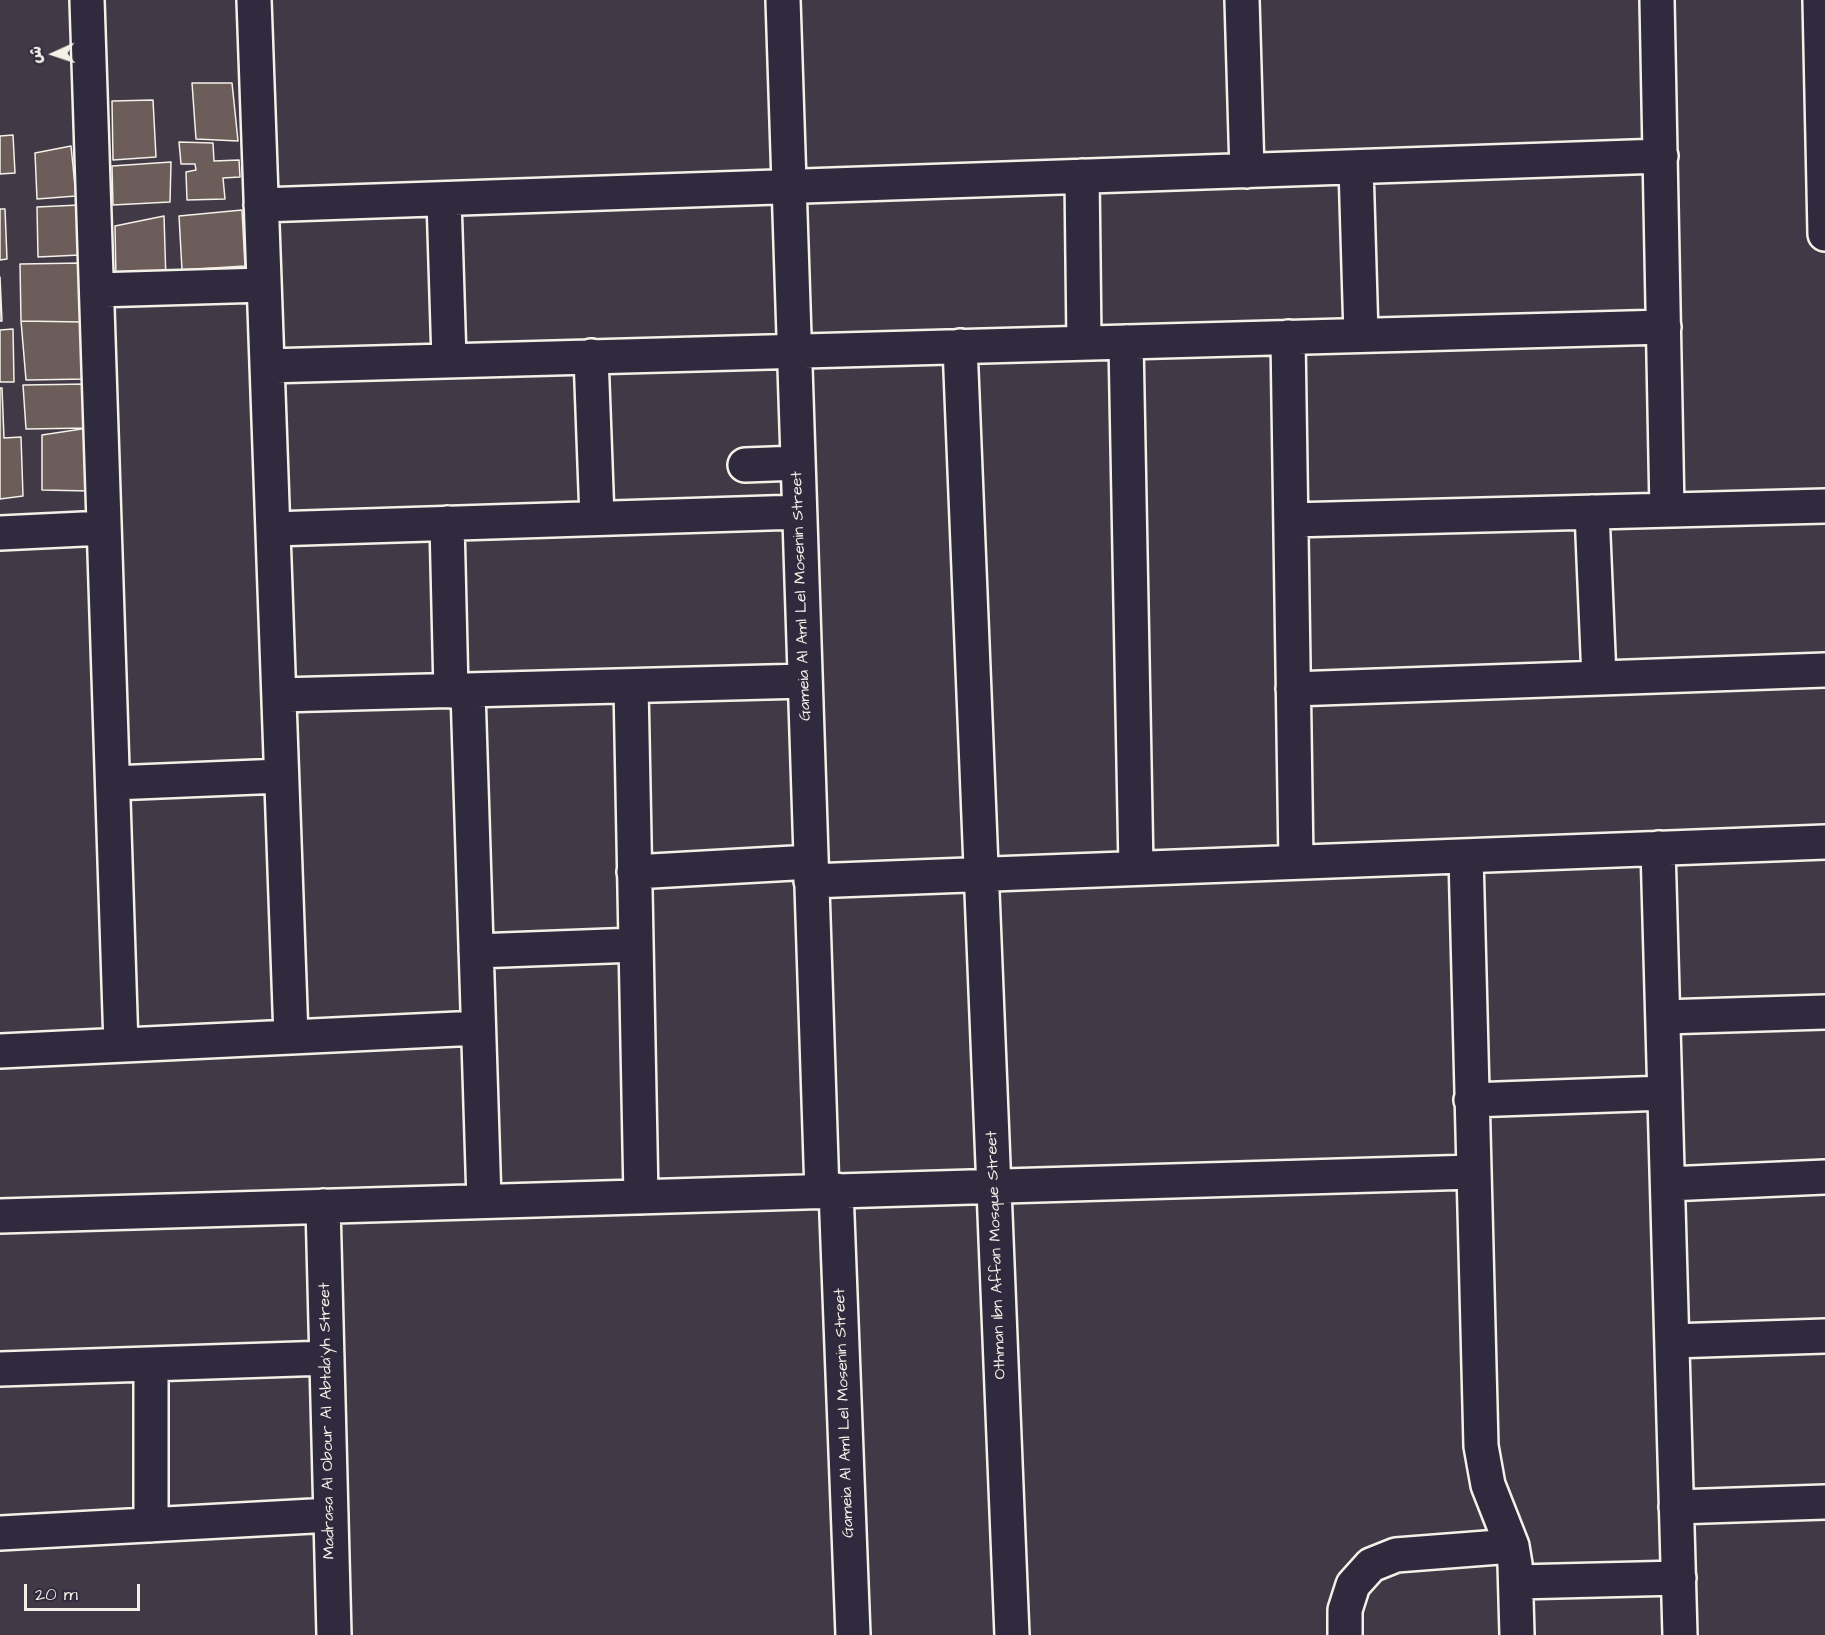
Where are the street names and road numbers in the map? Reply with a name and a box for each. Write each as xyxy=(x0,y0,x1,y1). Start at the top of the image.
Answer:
street label: Gameia Al Aml Lel Mosenin Street xyxy=(788,471,816,721)
street label: Othman Ibn Affan Mosque Street xyxy=(983,1130,1011,1380)
street label: Madrasa Al Obour Al Abtda'yh Street xyxy=(316,1283,340,1559)
street label: Gameia Al Aml Lel Mosenin Street xyxy=(831,1288,859,1538)

